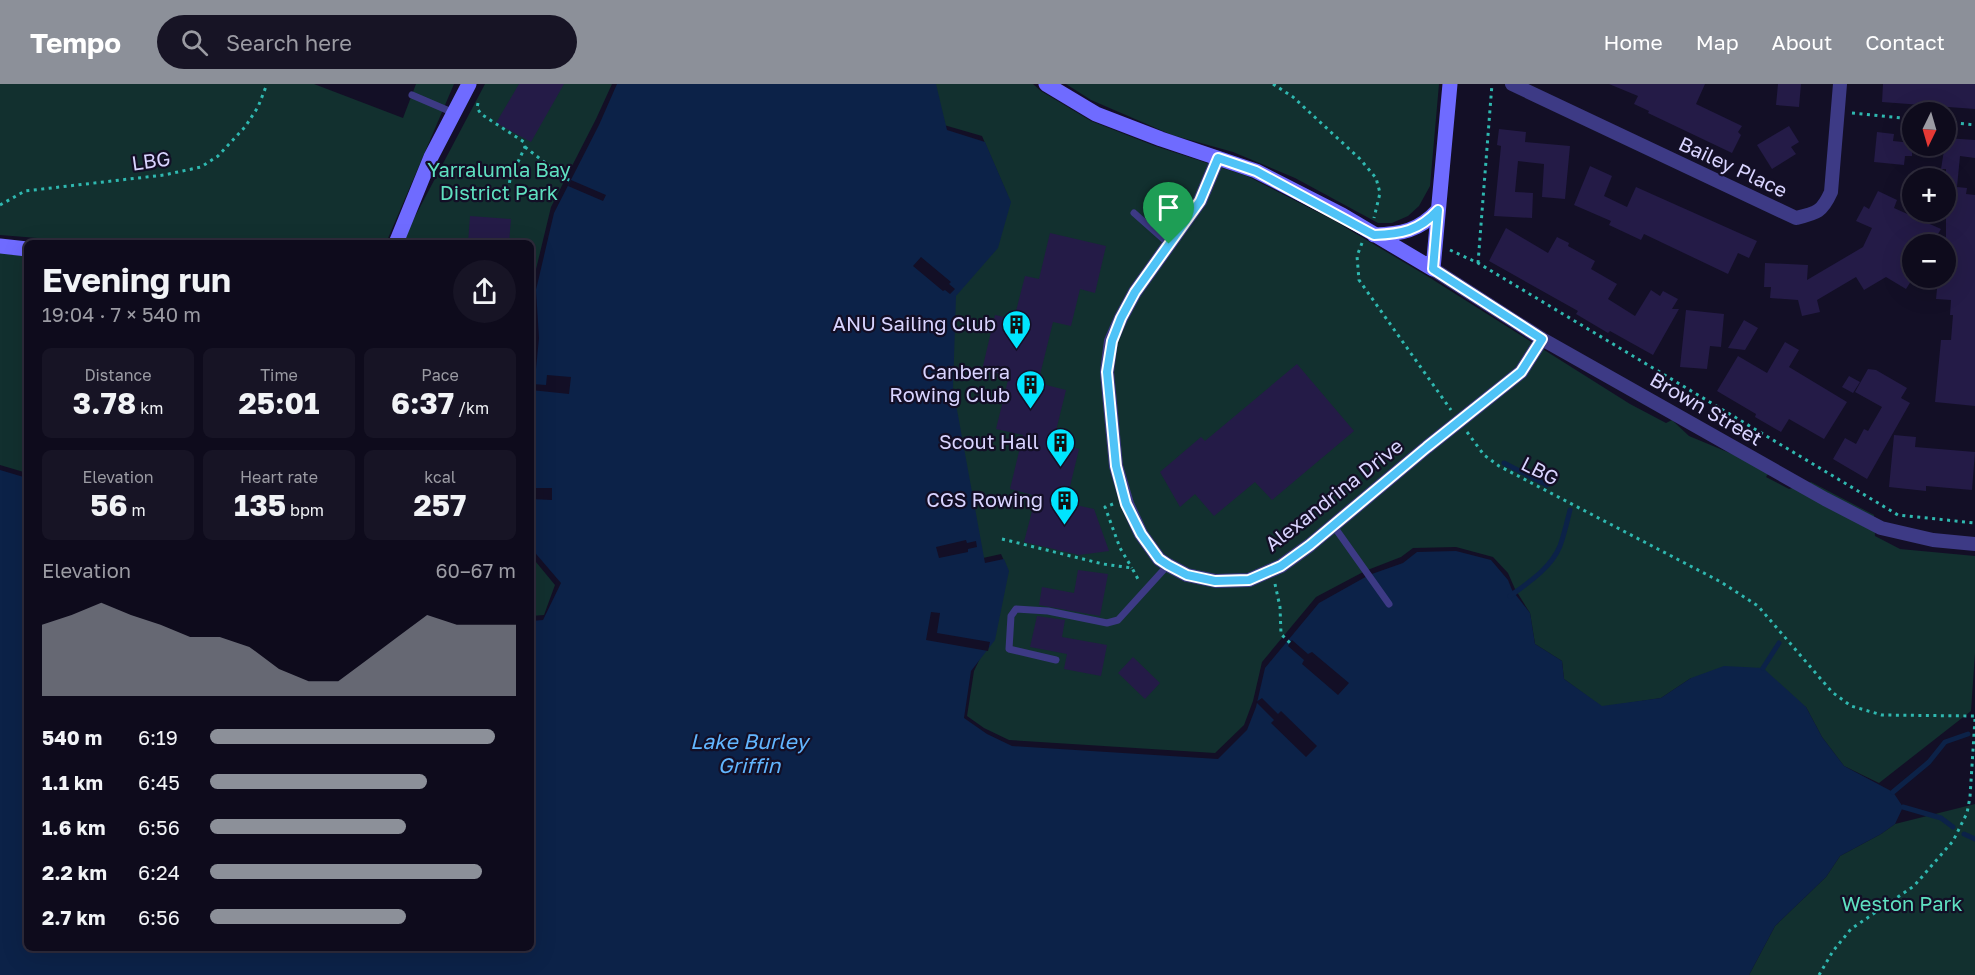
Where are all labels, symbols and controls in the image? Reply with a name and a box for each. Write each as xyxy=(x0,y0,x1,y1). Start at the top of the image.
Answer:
search box xyxy=(157,15,577,69)
text: Tempo xyxy=(30,26,121,59)
icon: search xyxy=(178,26,211,59)
text: Search here xyxy=(226,29,352,56)
text: Home xyxy=(1603,29,1663,55)
text: Map xyxy=(1696,29,1739,55)
text: About xyxy=(1772,29,1832,55)
text: Contact xyxy=(1865,29,1945,55)
north arrow xyxy=(1902,102,1956,156)
map controls xyxy=(1902,102,1956,288)
street label: Bailey Place xyxy=(1675,131,1791,202)
street label: LBG xyxy=(130,145,172,175)
park label: Yarralumla Bay District Park xyxy=(427,157,571,204)
button: + xyxy=(1902,168,1956,222)
pin xyxy=(1143,182,1194,244)
icon: arrive xyxy=(1152,191,1185,224)
button: − xyxy=(1902,234,1956,288)
text: Evening run xyxy=(42,260,231,299)
button: share xyxy=(453,260,516,323)
text: 19:04 · 7 × 540 m xyxy=(42,302,201,326)
building icon: ANU Sailing Club xyxy=(1001,308,1033,350)
place label: ANU Sailing Club xyxy=(833,311,996,335)
place label: Canberra Rowing Club xyxy=(889,359,1010,406)
text: Distance xyxy=(84,365,152,385)
text: Time xyxy=(260,365,298,385)
text: Pace xyxy=(421,365,459,385)
street label: Brown Street xyxy=(1646,366,1767,450)
building icon: Canberra Rowing Club xyxy=(1015,368,1047,410)
text: 3.78 xyxy=(73,385,136,421)
text: 25:01 xyxy=(238,385,320,421)
text: 6:37 xyxy=(391,385,454,421)
text: km xyxy=(136,398,163,418)
text: /km xyxy=(454,398,489,418)
building icon: Scout Hall xyxy=(1044,426,1076,468)
place label: Scout Hall xyxy=(939,429,1039,453)
street label: Alexandrina Drive xyxy=(1260,433,1407,556)
street label: LBG xyxy=(1518,451,1563,490)
text: Elevation xyxy=(82,467,154,487)
text: Heart rate xyxy=(240,467,318,487)
text: kcal xyxy=(424,467,456,487)
building icon: CGS Rowing xyxy=(1048,484,1080,526)
text: 56 xyxy=(90,487,128,523)
text: 135 xyxy=(234,487,286,523)
text: 257 xyxy=(414,487,466,523)
place label: CGS Rowing xyxy=(926,487,1043,511)
text: m xyxy=(128,500,146,520)
text: bpm xyxy=(286,500,324,520)
text: Elevation xyxy=(42,558,131,582)
text: 60–67 m xyxy=(436,558,516,582)
text: 540 m xyxy=(42,725,102,749)
text: 6:19 xyxy=(138,725,178,749)
water label: Lake Burley Griffin xyxy=(690,728,811,778)
text: 1.1 km xyxy=(42,770,103,794)
text: 6:45 xyxy=(138,770,180,794)
text: 1.6 km xyxy=(42,815,106,839)
text: 6:56 xyxy=(138,815,180,839)
text: 2.2 km xyxy=(42,860,107,884)
text: 6:24 xyxy=(138,860,180,884)
park label: Weston Park xyxy=(1841,891,1963,915)
text: 2.7 km xyxy=(42,905,106,929)
text: 6:56 xyxy=(138,905,180,929)

